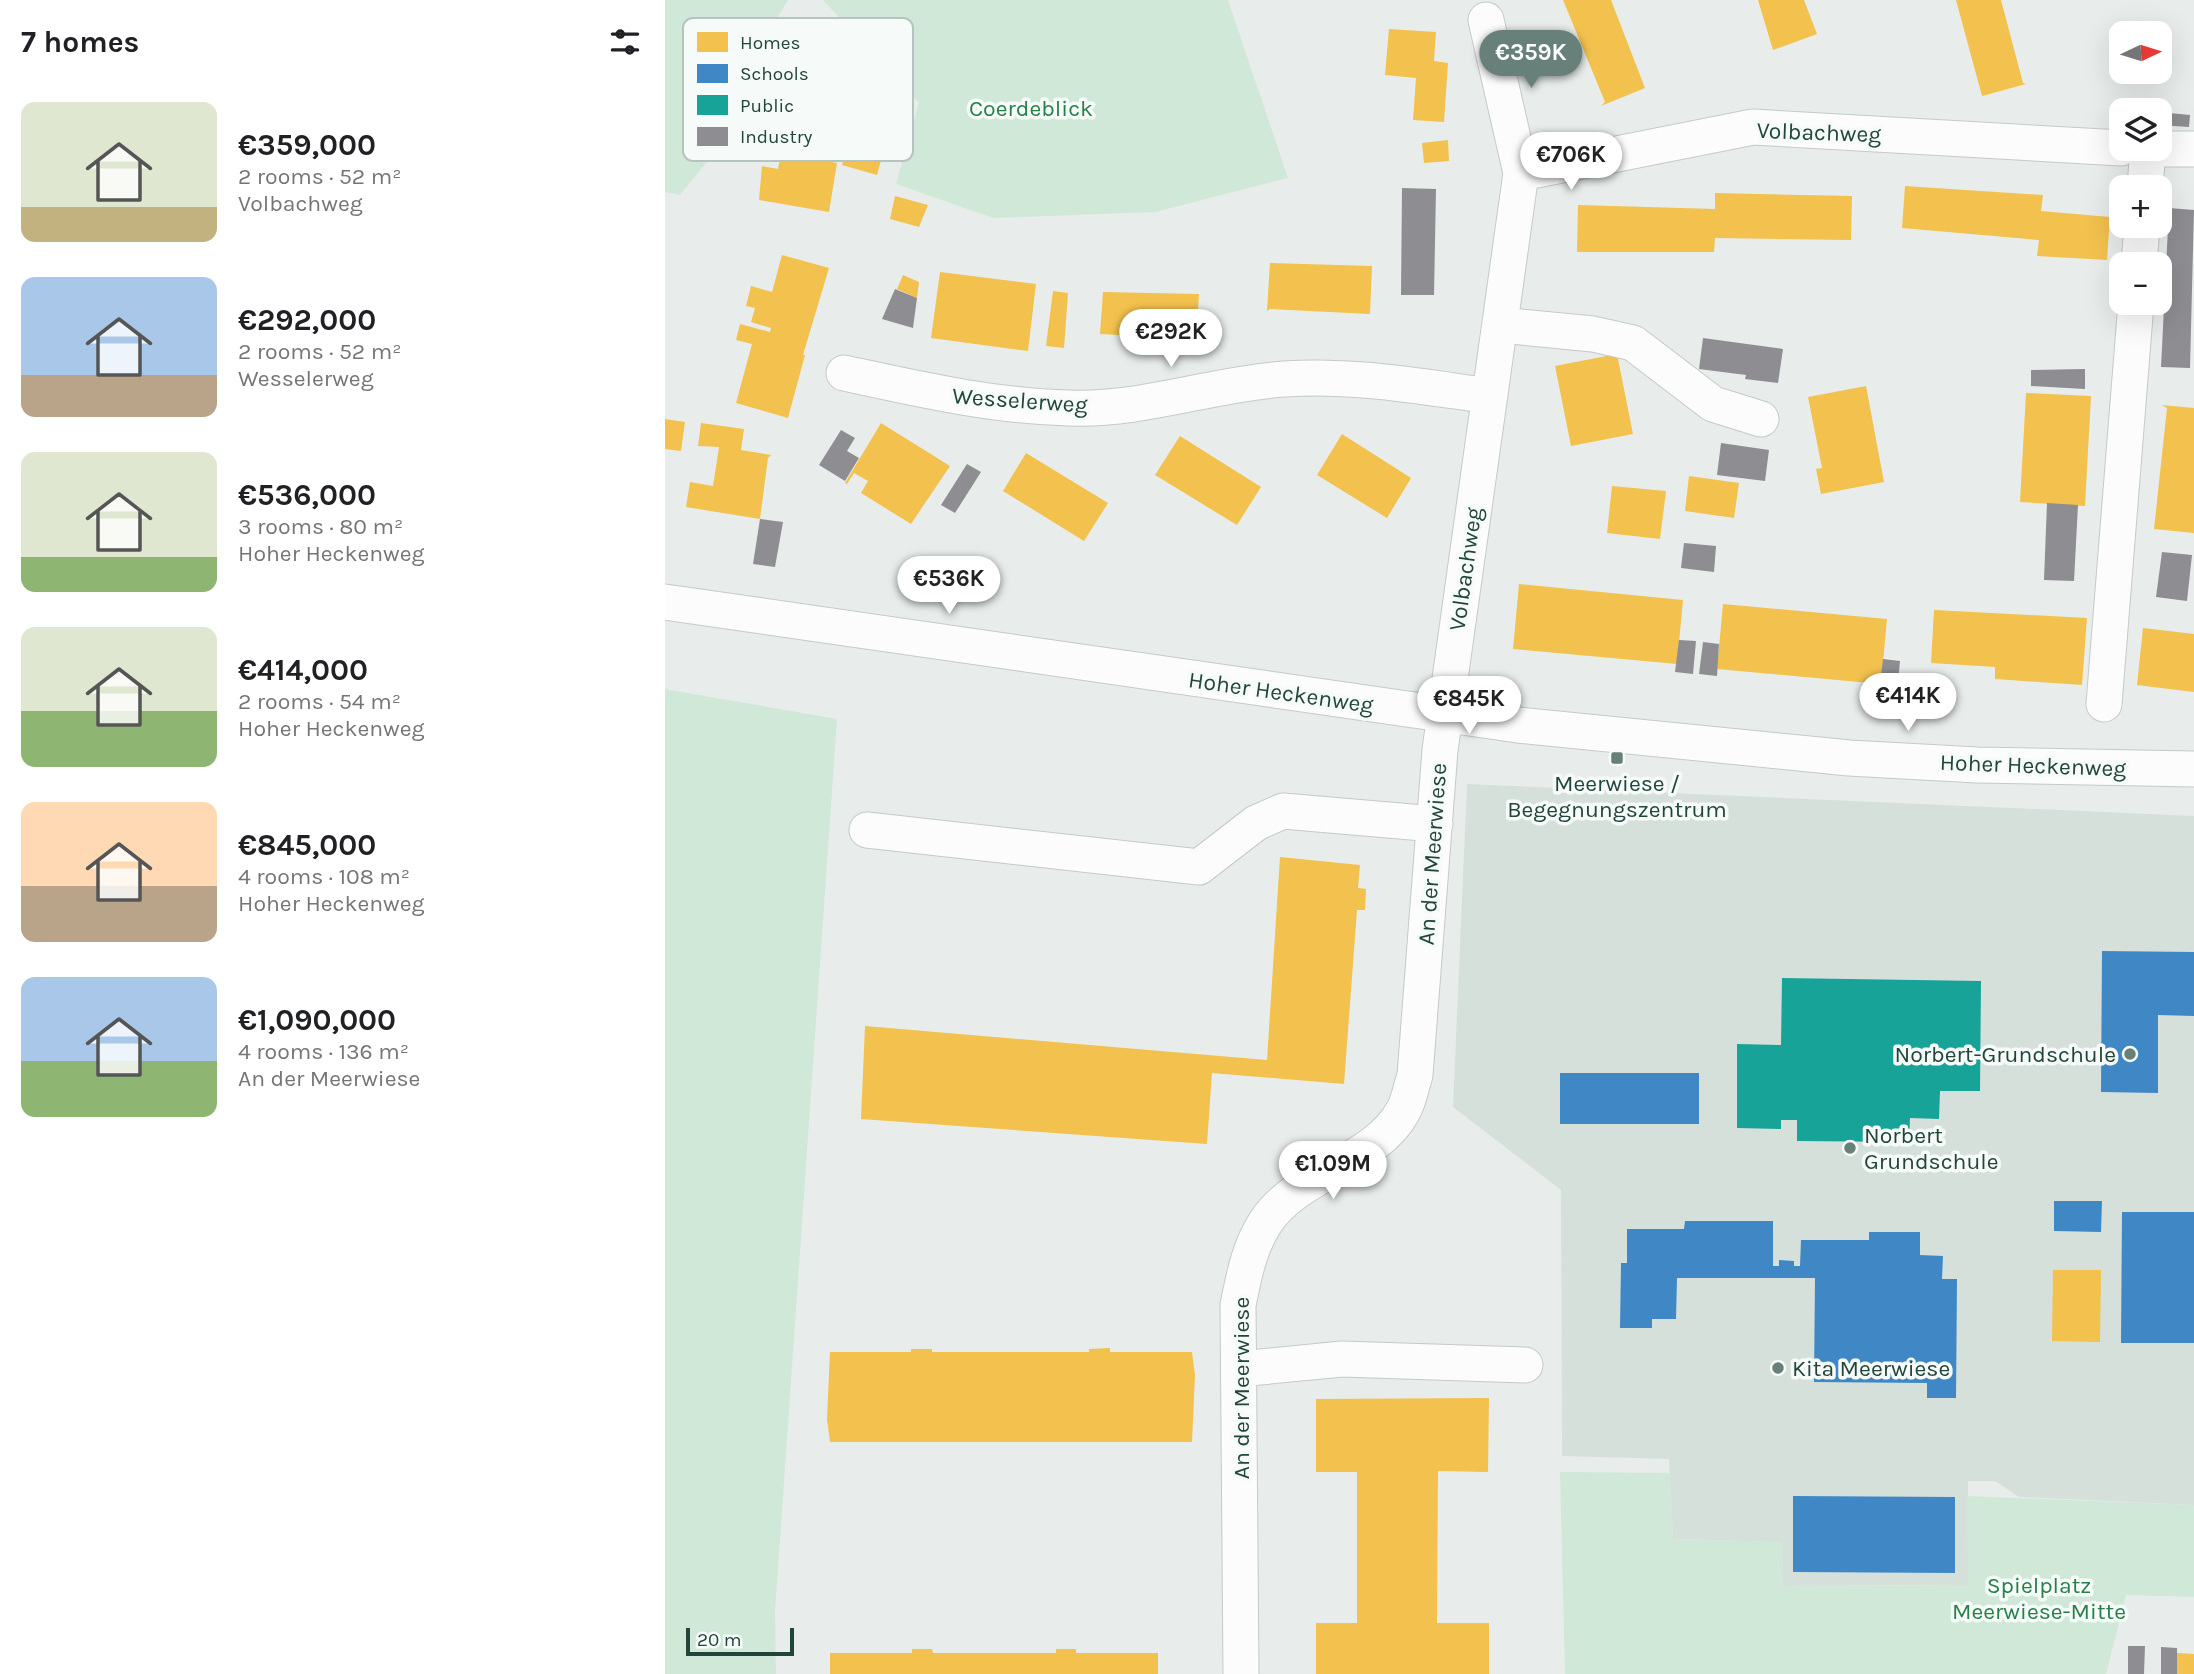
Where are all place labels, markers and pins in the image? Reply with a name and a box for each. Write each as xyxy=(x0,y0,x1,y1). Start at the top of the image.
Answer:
pin: €359K xyxy=(1482,31,1580,90)
pin: €706K xyxy=(1522,132,1620,192)
pin: €292K xyxy=(1122,310,1220,369)
pin: €536K xyxy=(900,556,998,616)
pin: €414K xyxy=(1859,674,1957,733)
pin: €845K xyxy=(1420,676,1518,736)
marker: Meerwiese / Begegnungszentrum xyxy=(1609,750,1625,766)
place label: Meerwiese / Begegnungszentrum xyxy=(1507,770,1727,823)
place label: Norbert-Grundschule xyxy=(1894,1041,2116,1068)
marker: Norbert-Grundschule xyxy=(2122,1046,2138,1062)
place label: Norbert Grundschule xyxy=(1864,1122,1999,1175)
marker: Norbert Grundschule xyxy=(1842,1140,1858,1156)
pin: €1.09M xyxy=(1276,1142,1390,1201)
place label: Kita Meerwiese xyxy=(1792,1355,1950,1382)
marker: Kita Meerwiese xyxy=(1770,1360,1786,1376)

